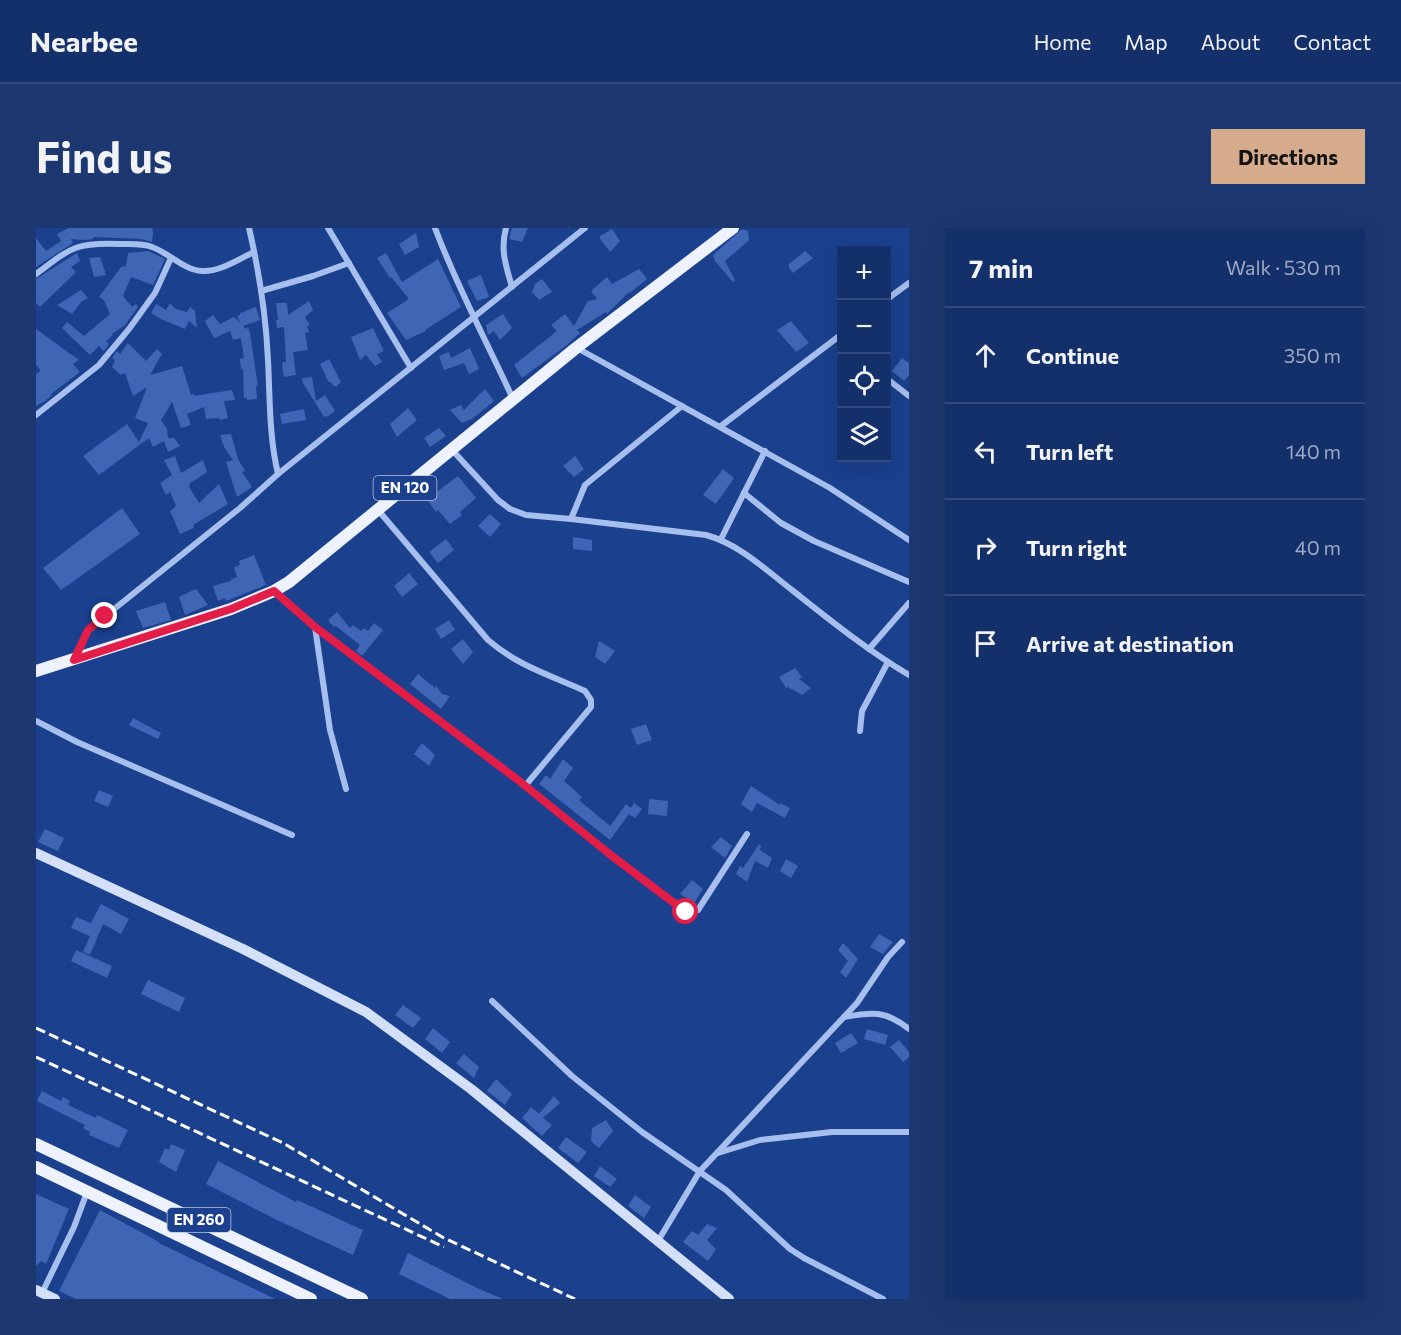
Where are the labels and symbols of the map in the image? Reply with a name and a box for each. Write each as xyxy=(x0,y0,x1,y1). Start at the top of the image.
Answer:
road number: EN 120 xyxy=(374,476,436,500)
route end xyxy=(91,602,117,628)
route start xyxy=(672,898,698,924)
road number: EN 260 xyxy=(168,1208,231,1232)

